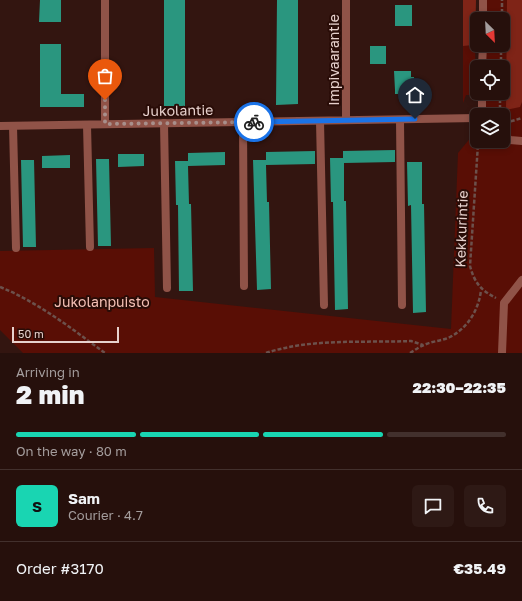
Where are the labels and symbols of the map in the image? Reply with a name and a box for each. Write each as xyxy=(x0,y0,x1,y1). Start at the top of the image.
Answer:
north arrow xyxy=(470,12,510,52)
street label: Impivaarantie xyxy=(325,14,342,106)
pin xyxy=(88,59,122,100)
pin xyxy=(398,78,432,119)
street label: Jukolantie xyxy=(143,101,213,119)
courier xyxy=(234,102,274,142)
street label: Kekkurintie xyxy=(451,190,471,268)
park label: Jukolanpuisto xyxy=(54,293,150,310)
scale bar xyxy=(12,325,119,344)

